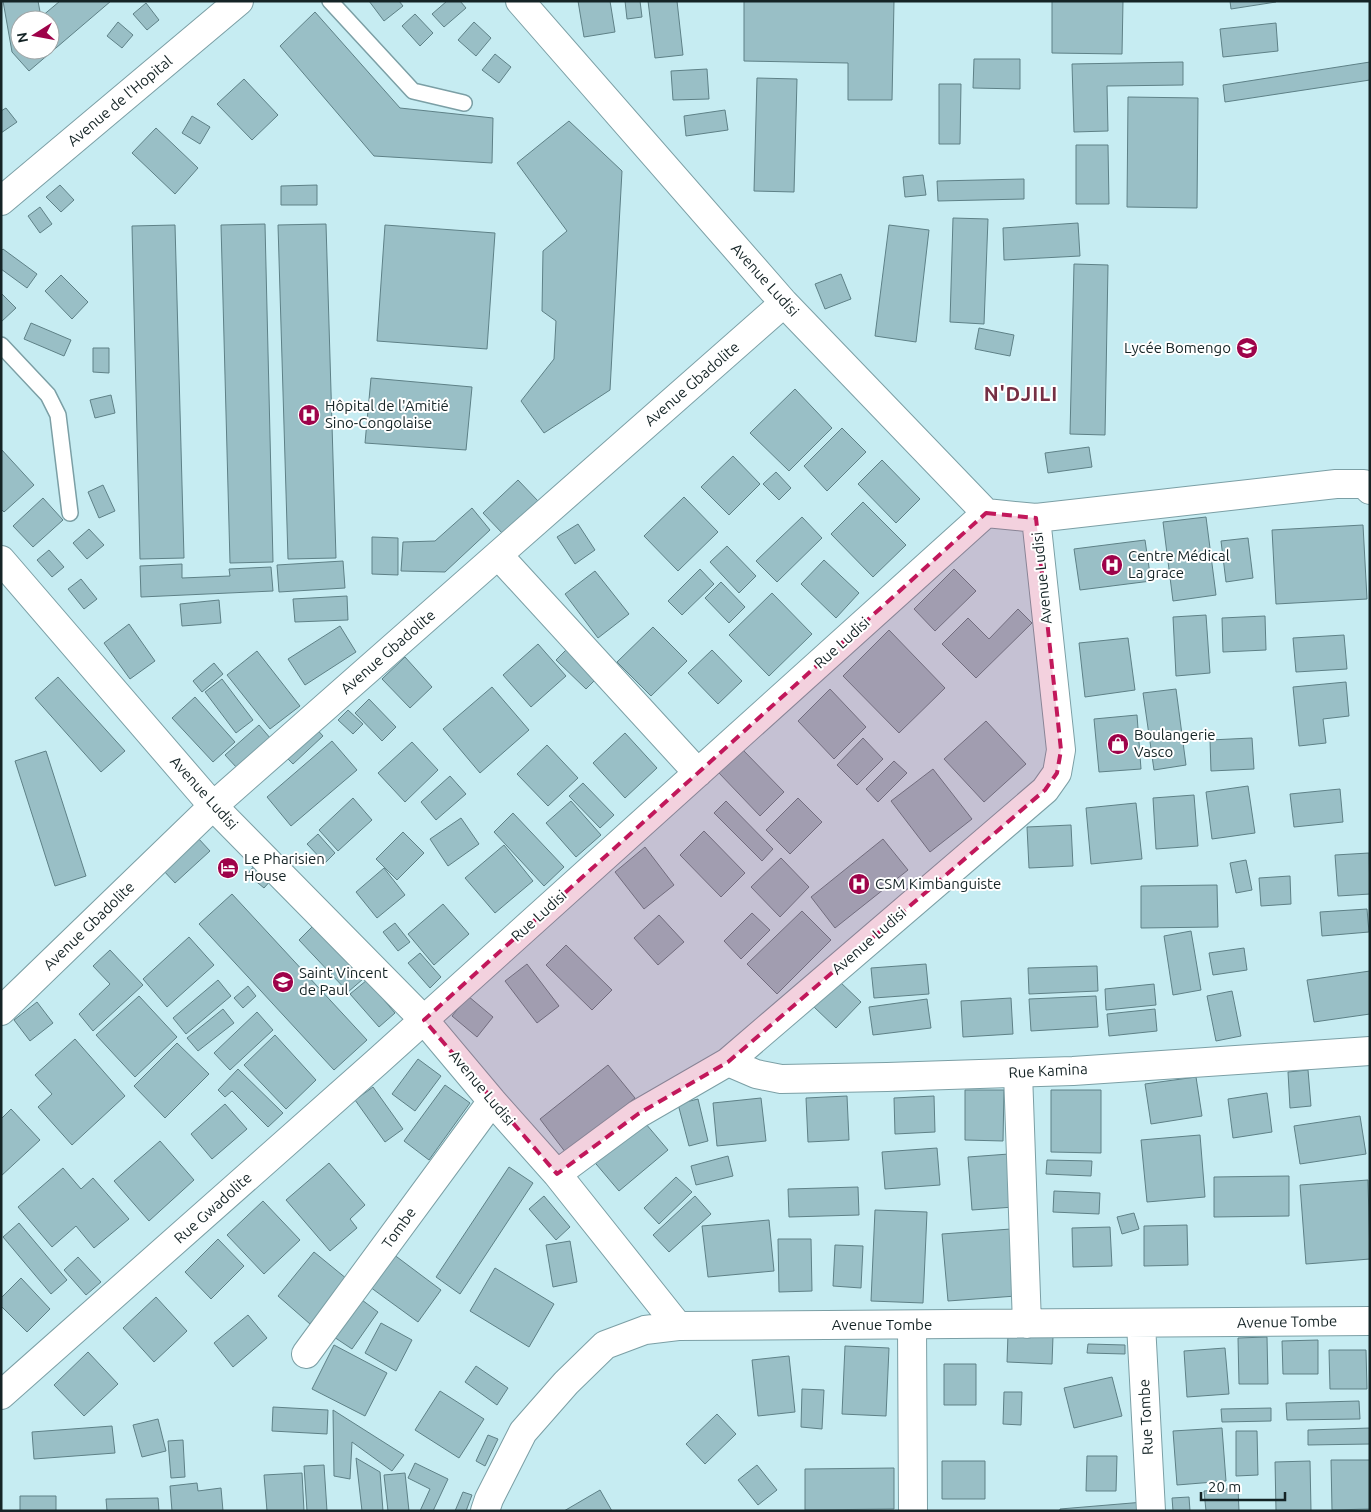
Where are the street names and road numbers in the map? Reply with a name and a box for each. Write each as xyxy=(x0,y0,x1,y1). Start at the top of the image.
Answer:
street label: Avenue de l'Hopital xyxy=(64,52,175,149)
street label: Avenue Ludisi xyxy=(728,240,803,320)
street label: Avenue Gbadolite xyxy=(641,338,742,429)
street label: Avenue Ludisi xyxy=(1028,531,1055,625)
street label: Avenue Gbadolite xyxy=(337,606,438,697)
street label: Rue Ludisi xyxy=(811,613,873,672)
street label: Avenue Ludisi xyxy=(167,753,242,833)
street label: Avenue Gbadolite xyxy=(40,878,138,973)
street label: Rue Ludisi xyxy=(508,886,570,945)
street label: Avenue Ludisi xyxy=(828,904,909,977)
street label: Avenue Ludisi xyxy=(446,1047,519,1129)
street label: Rue Kamina xyxy=(1008,1060,1088,1081)
street label: Rue Gwadolite xyxy=(170,1168,255,1247)
street label: Tombe xyxy=(378,1204,419,1251)
street label: Avenue Tombe xyxy=(1237,1312,1337,1331)
street label: Avenue Tombe xyxy=(832,1316,932,1333)
street label: Rue Tombe xyxy=(1135,1379,1156,1455)

